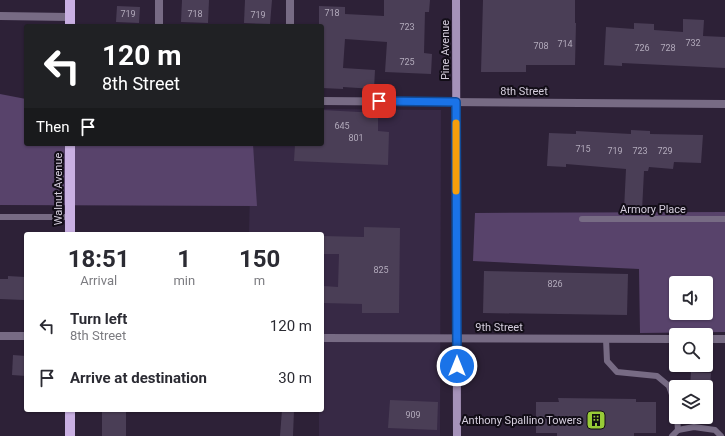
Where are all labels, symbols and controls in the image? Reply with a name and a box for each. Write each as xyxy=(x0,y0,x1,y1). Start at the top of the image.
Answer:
house number: 718 xyxy=(324,8,340,18)
house number: 719 xyxy=(120,9,136,19)
house number: 718 xyxy=(187,9,203,19)
house number: 719 xyxy=(250,10,266,20)
street label: Pine Avenue xyxy=(439,20,452,80)
house number: 723 xyxy=(399,22,415,32)
house number: 732 xyxy=(685,38,701,48)
text: 120 m xyxy=(102,39,181,72)
house number: 714 xyxy=(557,39,573,49)
icon: left xyxy=(36,40,88,92)
house number: 708 xyxy=(533,41,549,51)
house number: 726 xyxy=(634,43,650,53)
house number: 728 xyxy=(660,43,676,53)
house number: 725 xyxy=(399,57,415,67)
text: 8th Street xyxy=(102,73,180,94)
pin xyxy=(362,84,396,118)
street label: 8th Street xyxy=(500,85,548,98)
icon: arrive xyxy=(368,90,390,112)
icon: arrive xyxy=(77,116,99,138)
text: Then xyxy=(36,118,69,136)
house number: 645 xyxy=(334,121,350,131)
house number: 801 xyxy=(348,133,364,143)
house number: 715 xyxy=(575,144,591,154)
house number: 719 xyxy=(607,146,623,156)
house number: 723 xyxy=(632,146,648,156)
house number: 729 xyxy=(657,146,673,156)
street label: Walnut Avenue xyxy=(52,153,65,225)
street label: Armory Place xyxy=(620,203,686,216)
text: 18:51 xyxy=(68,245,130,273)
text: 1 xyxy=(177,245,191,273)
text: 150 xyxy=(239,245,280,273)
house number: 825 xyxy=(373,265,389,275)
text: Arrival xyxy=(80,273,117,288)
text: min xyxy=(173,273,195,288)
text: m xyxy=(254,273,265,288)
map controls xyxy=(669,276,713,424)
button: sound xyxy=(669,276,713,320)
house number: 826 xyxy=(547,279,563,289)
text: Turn left xyxy=(70,310,127,328)
icon: left xyxy=(36,315,58,337)
text: 120 m xyxy=(270,317,312,335)
street label: 9th Street xyxy=(475,321,523,334)
text: 8th Street xyxy=(70,328,126,343)
button: search xyxy=(669,328,713,372)
position arrow xyxy=(436,345,478,387)
icon: arrive xyxy=(36,367,58,389)
text: Arrive at destination xyxy=(70,369,207,387)
text: 30 m xyxy=(278,369,312,387)
button: layers xyxy=(669,380,713,424)
building icon: Anthony Spallino Towers xyxy=(585,409,607,431)
house number: 909 xyxy=(405,410,421,420)
place label: Anthony Spallino Towers xyxy=(461,414,582,427)

